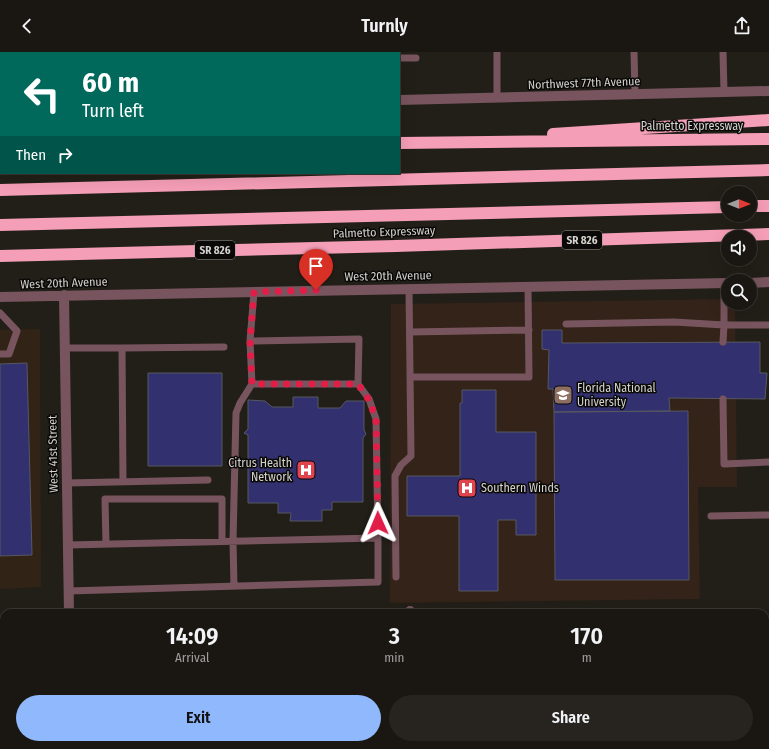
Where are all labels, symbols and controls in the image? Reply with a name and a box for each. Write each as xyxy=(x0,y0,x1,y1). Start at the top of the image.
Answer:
icon: back xyxy=(16,15,38,37)
text: Turnly xyxy=(361,15,408,37)
icon: share xyxy=(731,15,753,37)
text: 60 m xyxy=(82,66,139,99)
icon: left xyxy=(16,68,68,120)
street label: Northwest 77th Avenue xyxy=(528,74,641,92)
text: Turn left xyxy=(82,100,144,122)
street label: Palmetto Expressway xyxy=(641,119,744,133)
icon: right xyxy=(54,144,76,166)
text: Then xyxy=(16,146,46,164)
north arrow xyxy=(721,186,757,222)
map controls xyxy=(721,186,757,310)
street label: Palmetto Expressway xyxy=(333,223,436,241)
button: sound xyxy=(721,230,757,266)
road number: SR 826 xyxy=(562,231,602,249)
road number: SR 826 xyxy=(195,241,235,259)
pin xyxy=(299,249,333,290)
icon: arrive xyxy=(305,255,327,277)
street label: West 20th Avenue xyxy=(344,268,432,284)
street label: West 20th Avenue xyxy=(20,274,108,292)
button: search xyxy=(721,274,757,310)
place label: Florida National University xyxy=(577,381,656,409)
school or university icon: Florida National University xyxy=(552,384,574,406)
street label: West 41st Street xyxy=(45,415,61,493)
place label: Citrus Health Network xyxy=(228,456,292,484)
hospital icon: Citrus Health Network xyxy=(295,459,317,481)
hospital icon: Southern Winds xyxy=(456,477,478,499)
place label: Southern Winds xyxy=(481,481,559,495)
position arrow xyxy=(357,502,399,544)
text: 14:09 xyxy=(166,622,218,650)
text: 3 xyxy=(389,622,400,650)
text: 170 xyxy=(570,622,603,650)
text: Arrival xyxy=(175,650,209,665)
text: min xyxy=(384,650,404,665)
text: m xyxy=(582,650,592,665)
button: Exit xyxy=(16,695,381,741)
button: Share xyxy=(389,695,753,741)

